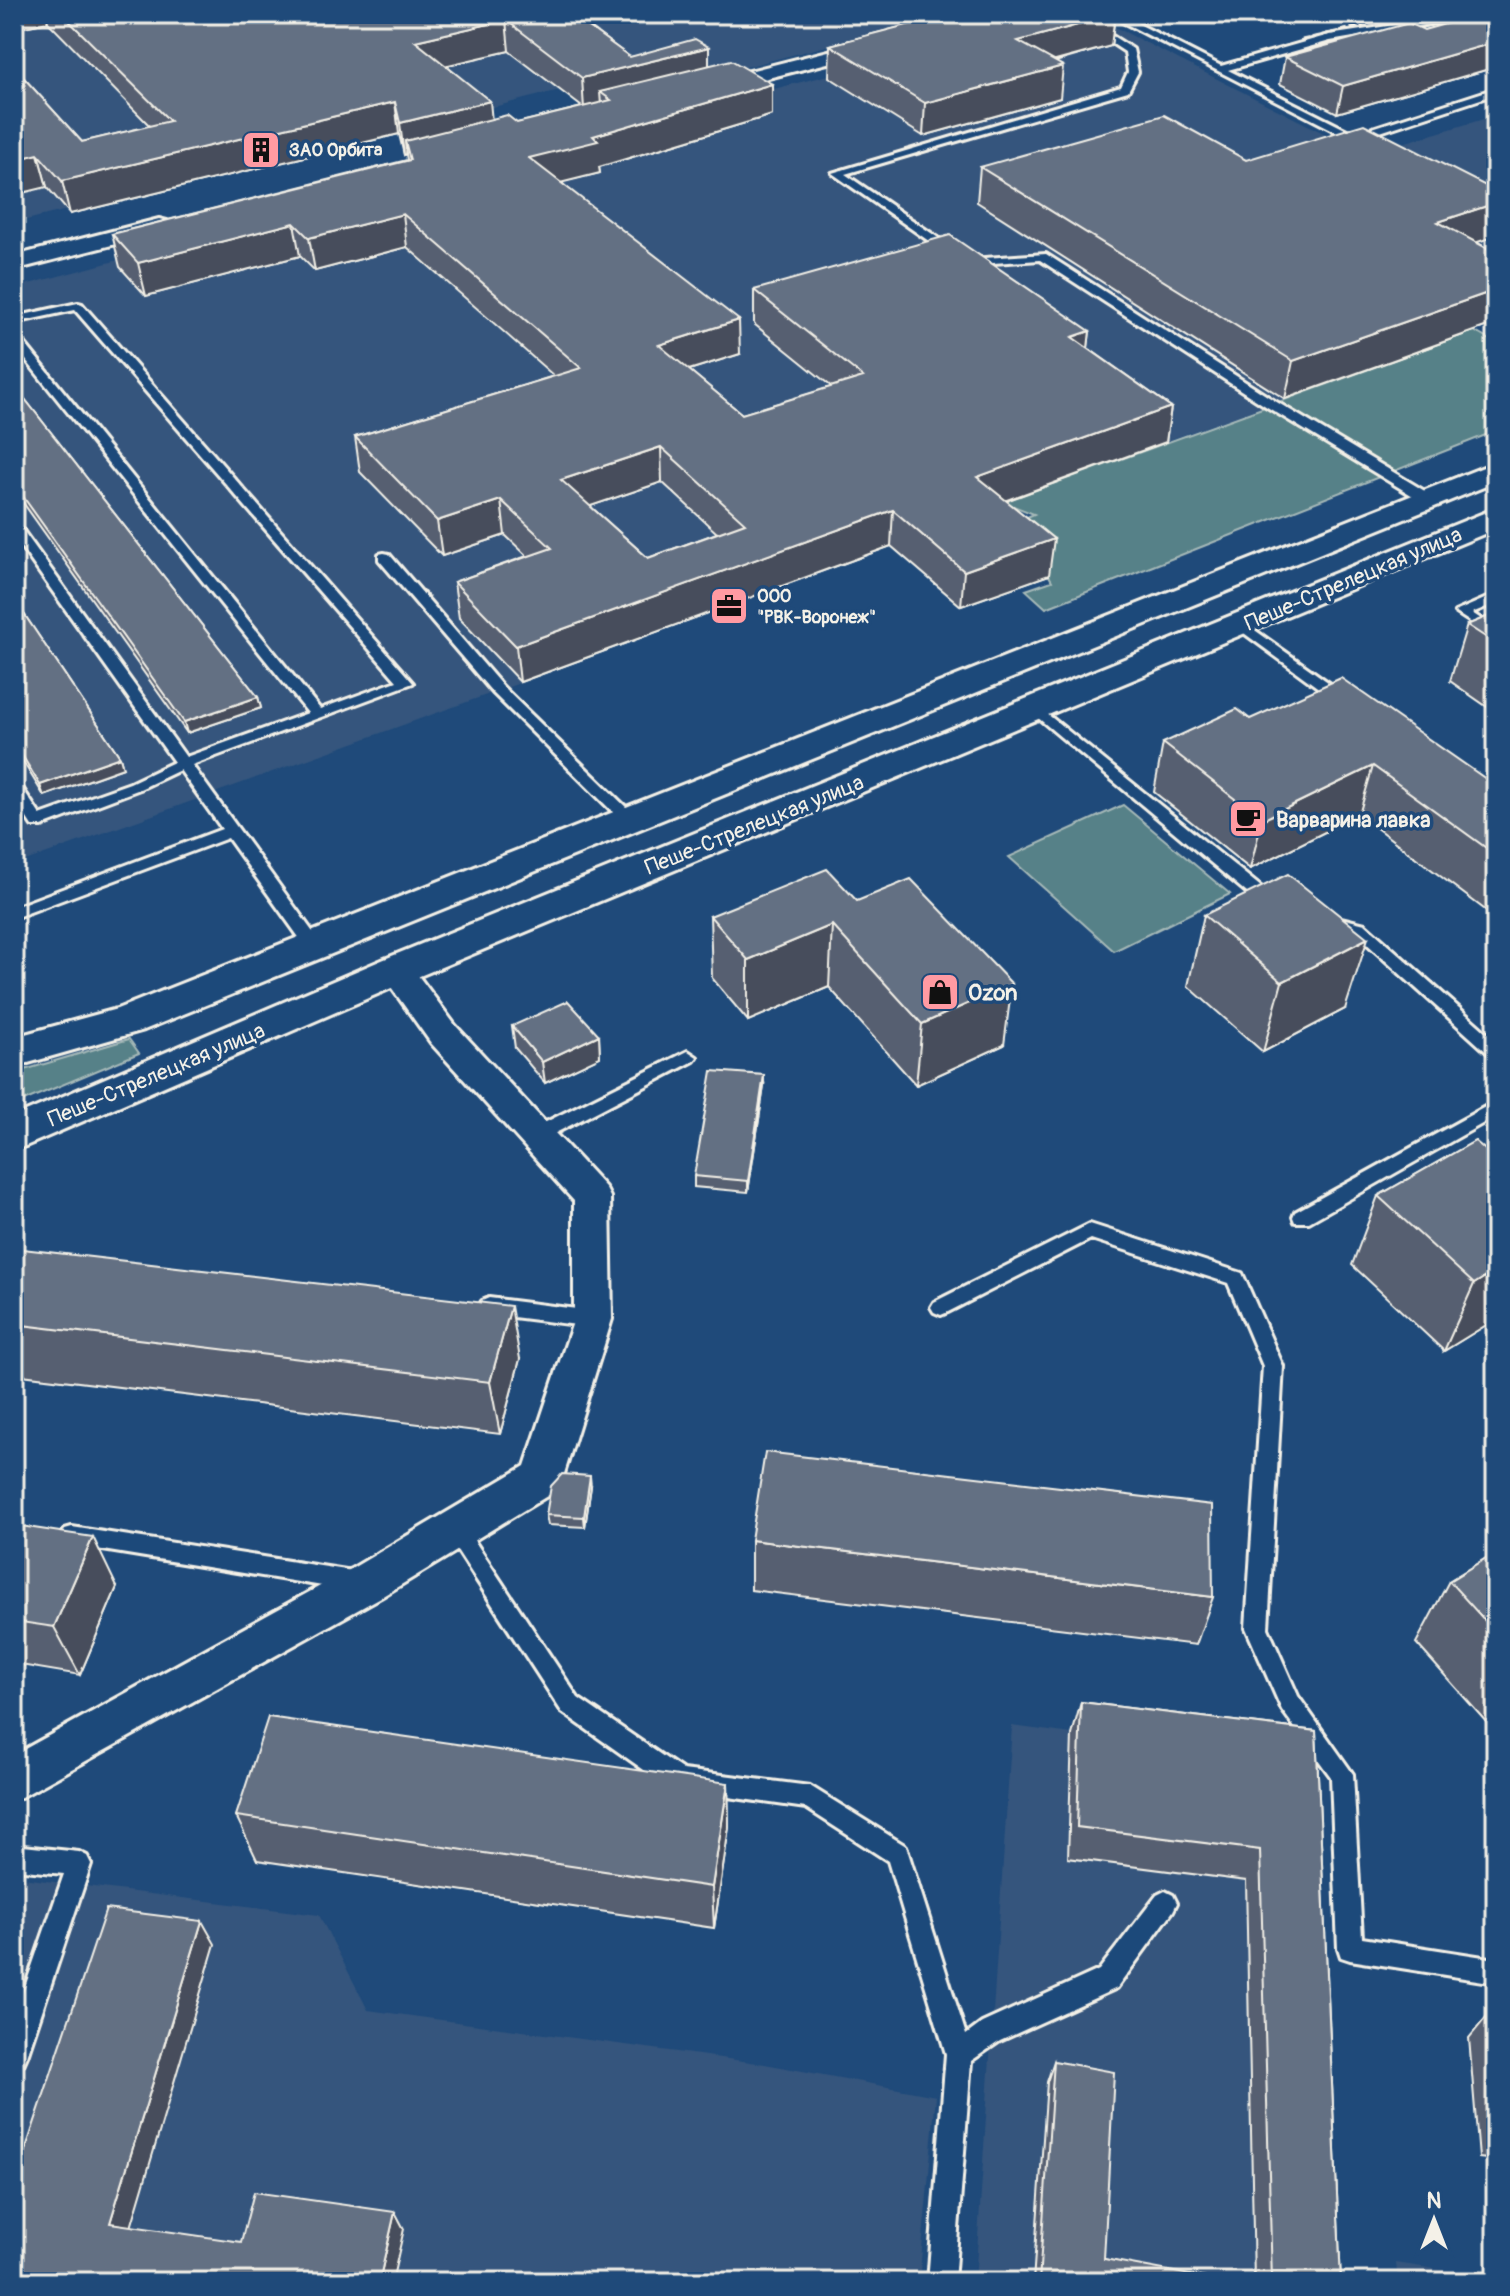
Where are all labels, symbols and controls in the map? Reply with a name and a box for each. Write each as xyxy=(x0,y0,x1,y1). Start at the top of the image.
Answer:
building icon: ЗАО Орбита xyxy=(240,129,282,171)
place label: ЗАО Орбита xyxy=(289,139,383,162)
street label: Пеше-Стрелецкая улица xyxy=(1241,520,1466,637)
office icon: ООО "РВК-Воронеж" xyxy=(708,585,750,627)
place label: ООО "РВК-Воронеж" xyxy=(757,585,876,629)
street label: Пеше-Стрелецкая улица xyxy=(641,768,868,882)
cafe icon: Варварина лавка xyxy=(1227,798,1269,840)
place label: Варварина лавка xyxy=(1276,806,1431,834)
shop icon: Ozon xyxy=(919,971,961,1013)
place label: Ozon xyxy=(968,979,1017,1007)
street label: Пеше-Стрелецкая улица xyxy=(44,1016,269,1133)
north arrow xyxy=(1394,2180,1474,2260)
text: N xyxy=(1427,2187,1442,2215)

